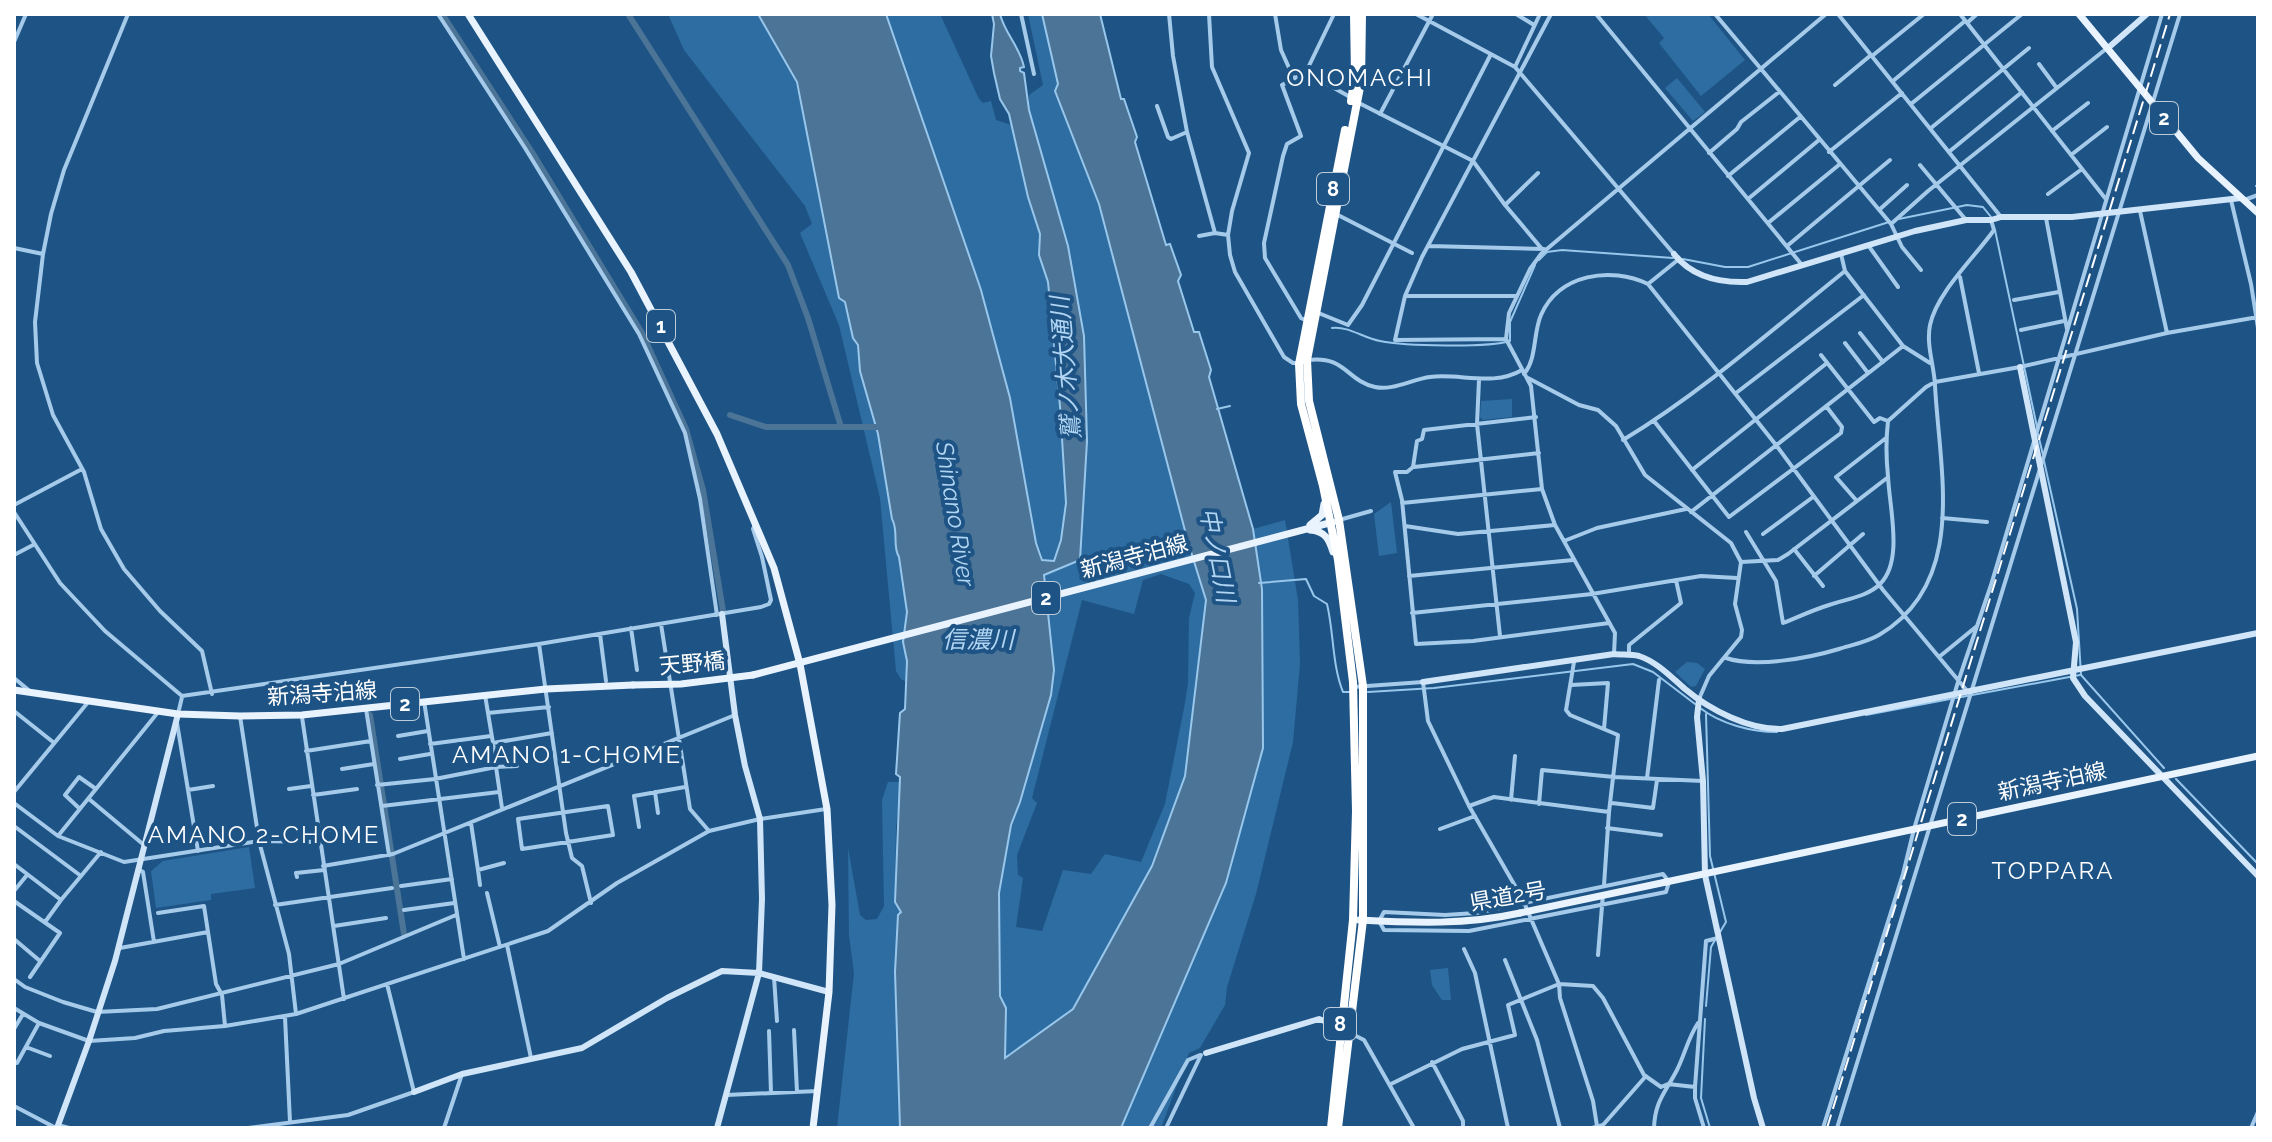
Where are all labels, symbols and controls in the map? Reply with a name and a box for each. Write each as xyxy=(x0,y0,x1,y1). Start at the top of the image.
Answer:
district label: ONOMACHI xyxy=(1286,63,1434,92)
road number: 2 xyxy=(2150,102,2178,134)
road number: 8 xyxy=(1317,173,1349,205)
water label: 鷲ノ木大通川 xyxy=(1045,292,1086,441)
road number: 1 xyxy=(647,310,675,342)
water label: Shinano River xyxy=(930,438,981,589)
water label: 中ノ口川 xyxy=(1194,505,1241,608)
street label: 新潟寺泊線 xyxy=(1078,529,1190,583)
road number: 2 xyxy=(1032,582,1060,614)
water label: 信濃川 xyxy=(942,625,1017,654)
street label: 天野橋 xyxy=(658,647,726,679)
street label: 新潟寺泊線 xyxy=(266,676,378,710)
road number: 2 xyxy=(391,688,419,720)
district label: AMANO 1-CHOME xyxy=(452,740,682,769)
street label: 新潟寺泊線 xyxy=(1995,757,2109,805)
road number: 2 xyxy=(1948,803,1976,835)
district label: AMANO 2-CHOME xyxy=(148,820,380,849)
district label: TOPPARA xyxy=(1992,856,2114,885)
street label: 県道2号 xyxy=(1468,876,1548,916)
road number: 8 xyxy=(1324,1008,1356,1040)

